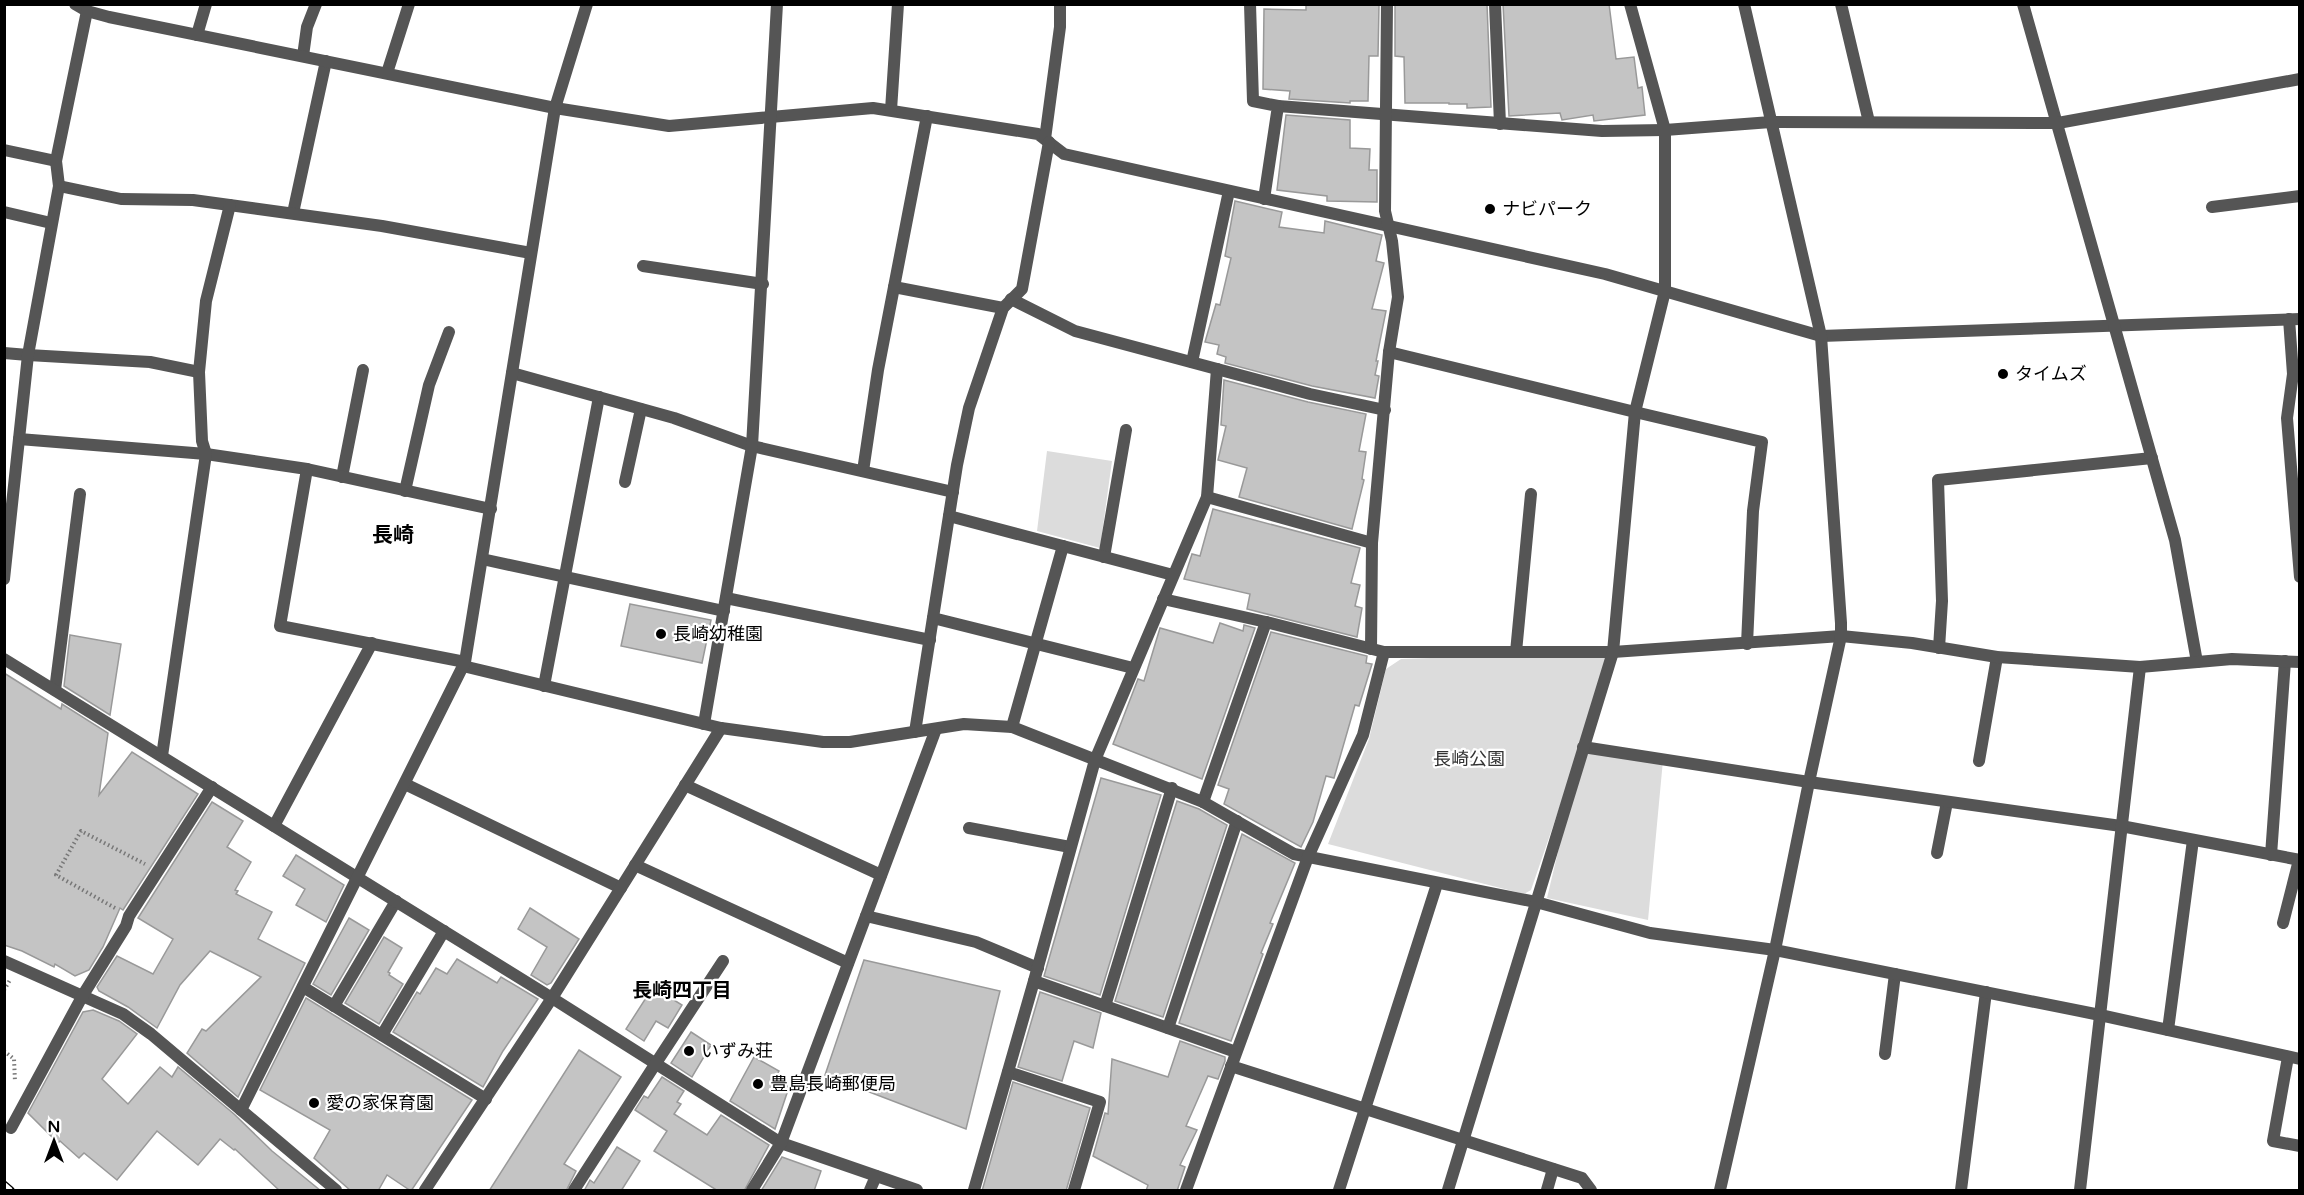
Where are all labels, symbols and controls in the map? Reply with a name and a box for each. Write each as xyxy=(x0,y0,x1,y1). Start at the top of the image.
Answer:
place label: ナビパーク xyxy=(1502,198,1592,220)
marker: ナビパーク xyxy=(1483,202,1497,216)
place label: タイムズ xyxy=(2015,363,2087,385)
marker: タイムズ xyxy=(1996,367,2010,381)
district label: 長崎 xyxy=(372,523,414,548)
place label: 長崎幼稚園 xyxy=(673,623,763,645)
marker: 長崎幼稚園 xyxy=(654,627,668,641)
park label: 長崎公園 xyxy=(1433,748,1505,770)
district label: 長崎四丁目 xyxy=(632,979,732,1003)
place label: いずみ荘 xyxy=(701,1040,773,1062)
marker: いずみ荘 xyxy=(682,1044,696,1058)
place label: 豊島長崎郵便局 xyxy=(770,1073,896,1095)
marker: 豊島長崎郵便局 xyxy=(751,1077,765,1091)
place label: 愛の家保育園 xyxy=(326,1092,434,1114)
marker: 愛の家保育園 xyxy=(307,1096,321,1110)
north arrow xyxy=(24,1111,84,1171)
text: N xyxy=(48,1117,60,1137)

